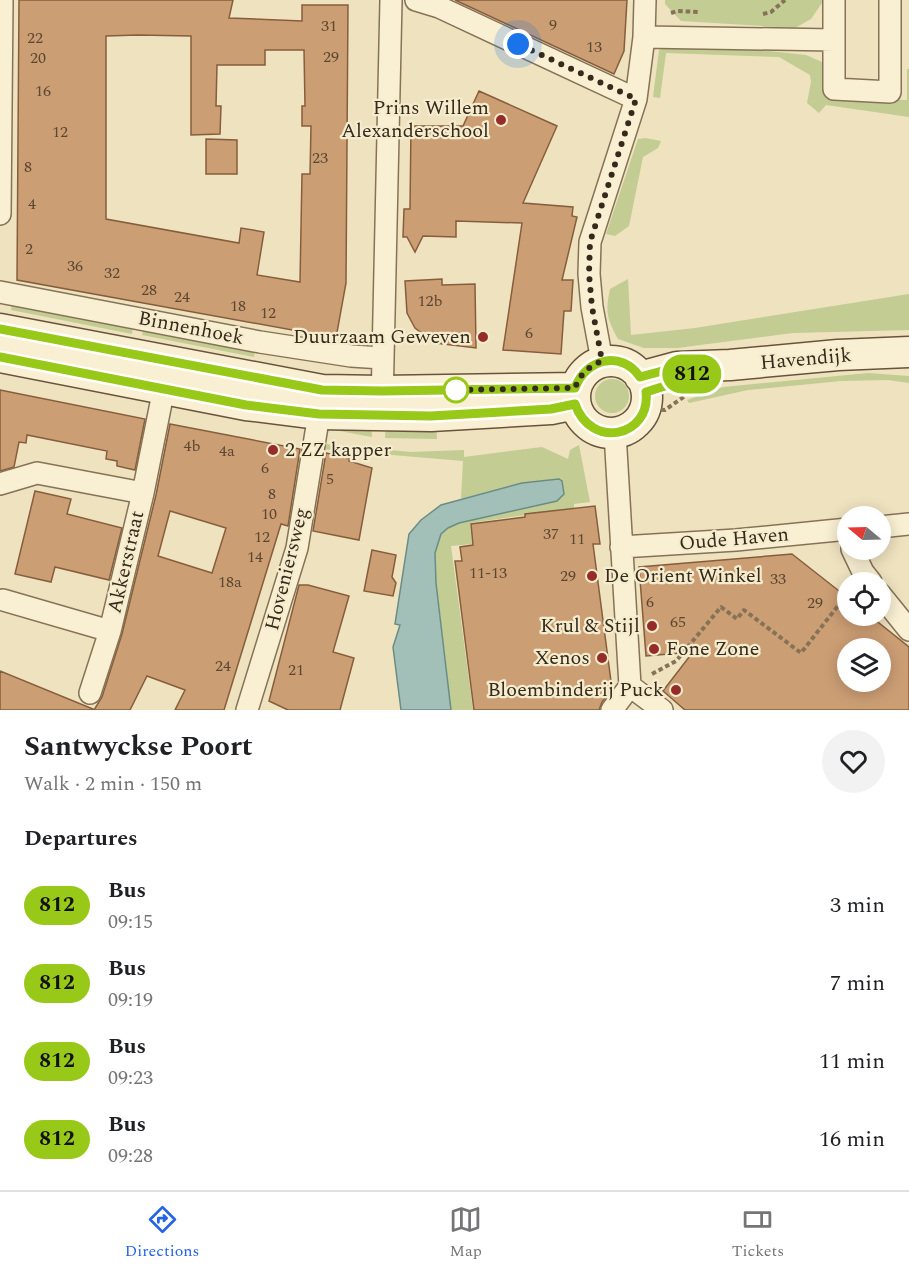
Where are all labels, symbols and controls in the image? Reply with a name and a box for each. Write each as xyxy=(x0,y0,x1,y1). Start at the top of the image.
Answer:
house number: 9 xyxy=(549,13,557,37)
house number: 31 xyxy=(321,14,337,38)
house number: 22 xyxy=(27,26,43,50)
your location xyxy=(503,29,533,59)
house number: 13 xyxy=(586,35,602,59)
house number: 29 xyxy=(323,45,339,69)
house number: 20 xyxy=(30,46,46,70)
house number: 16 xyxy=(35,79,51,103)
place label: Prins Willem Alexanderschool xyxy=(341,93,489,146)
marker: Prins Willem Alexanderschool xyxy=(494,113,508,127)
house number: 12 xyxy=(52,120,68,144)
house number: 23 xyxy=(312,146,328,170)
house number: 8 xyxy=(24,155,32,179)
house number: 4 xyxy=(28,192,36,216)
house number: 2 xyxy=(25,237,33,261)
house number: 36 xyxy=(67,254,83,278)
house number: 32 xyxy=(104,261,120,285)
house number: 28 xyxy=(141,278,157,302)
house number: 24 xyxy=(174,285,190,309)
house number: 12b xyxy=(418,289,443,313)
house number: 18 xyxy=(230,294,246,318)
house number: 12 xyxy=(260,301,276,325)
street label: Binnenhoek xyxy=(135,303,247,353)
house number: 6 xyxy=(525,321,533,345)
place label: Duurzaam Geweven xyxy=(293,322,471,352)
marker: Duurzaam Geweven xyxy=(476,330,490,344)
street label: Havendijk xyxy=(759,340,853,378)
line badge: 812 xyxy=(658,354,726,394)
text: 812 xyxy=(674,358,710,390)
unlabelled marker xyxy=(443,377,469,403)
house number: 4b xyxy=(184,434,201,458)
place label: 2 ZZ kapper xyxy=(285,435,392,465)
house number: 4a xyxy=(219,439,235,463)
marker: 2 ZZ kapper xyxy=(266,443,280,457)
house number: 6 xyxy=(261,456,269,480)
house number: 5 xyxy=(326,467,334,491)
house number: 8 xyxy=(268,482,276,506)
house number: 10 xyxy=(261,502,277,526)
street label: Hoveniersweg xyxy=(257,504,317,634)
north arrow xyxy=(837,506,891,560)
map controls xyxy=(837,506,891,692)
street label: Akkerstraat xyxy=(100,508,152,616)
street label: Oude Haven xyxy=(678,519,790,559)
house number: 37 xyxy=(543,522,559,546)
house number: 12 xyxy=(254,525,270,549)
house number: 11 xyxy=(569,527,585,551)
house number: 14 xyxy=(247,545,263,569)
house number: 11-13 xyxy=(469,561,507,585)
place label: De Orient Winkel xyxy=(604,561,762,591)
house number: 29 xyxy=(560,564,576,588)
house number: 33 xyxy=(770,567,786,591)
marker: De Orient Winkel xyxy=(585,569,599,583)
house number: 18a xyxy=(218,570,242,594)
button: locate xyxy=(837,572,891,626)
house number: 6 xyxy=(646,590,654,614)
house number: 29 xyxy=(807,591,823,615)
house number: 65 xyxy=(670,610,686,634)
place label: Krul & Stijl xyxy=(540,611,640,641)
marker: Krul & Stijl xyxy=(645,619,659,633)
place label: Fone Zone xyxy=(666,634,759,664)
button: layers xyxy=(837,638,891,692)
marker: Fone Zone xyxy=(647,642,661,656)
place label: Xenos xyxy=(535,643,590,673)
marker: Xenos xyxy=(595,651,609,665)
house number: 24 xyxy=(215,654,231,678)
house number: 21 xyxy=(288,658,304,682)
place label: Bloembinderij Puck xyxy=(487,675,664,705)
marker: Bloembinderij Puck xyxy=(669,683,683,697)
text: Santwyckse Poort xyxy=(24,725,253,768)
button: heart xyxy=(822,730,885,793)
text: Walk · 2 min · 150 m xyxy=(24,769,202,799)
text: Departures xyxy=(24,822,138,855)
text: Bus xyxy=(108,874,146,907)
text: 812 xyxy=(39,889,75,921)
text: 3 min xyxy=(830,889,885,922)
text: 09:15 xyxy=(108,907,153,937)
text: Bus xyxy=(108,952,146,985)
text: 812 xyxy=(39,967,75,999)
text: 7 min xyxy=(830,967,885,1000)
text: 09:19 xyxy=(108,985,153,1015)
text: Bus xyxy=(108,1030,146,1063)
text: 812 xyxy=(39,1045,75,1077)
text: 11 min xyxy=(819,1045,885,1078)
text: 09:23 xyxy=(108,1063,153,1093)
text: Bus xyxy=(108,1108,146,1141)
text: 812 xyxy=(39,1123,75,1155)
text: 16 min xyxy=(819,1123,885,1156)
text: 09:28 xyxy=(108,1141,153,1171)
tab: Directions xyxy=(125,1203,200,1263)
tab: Map xyxy=(449,1203,482,1263)
tab: Tickets xyxy=(732,1203,784,1263)

